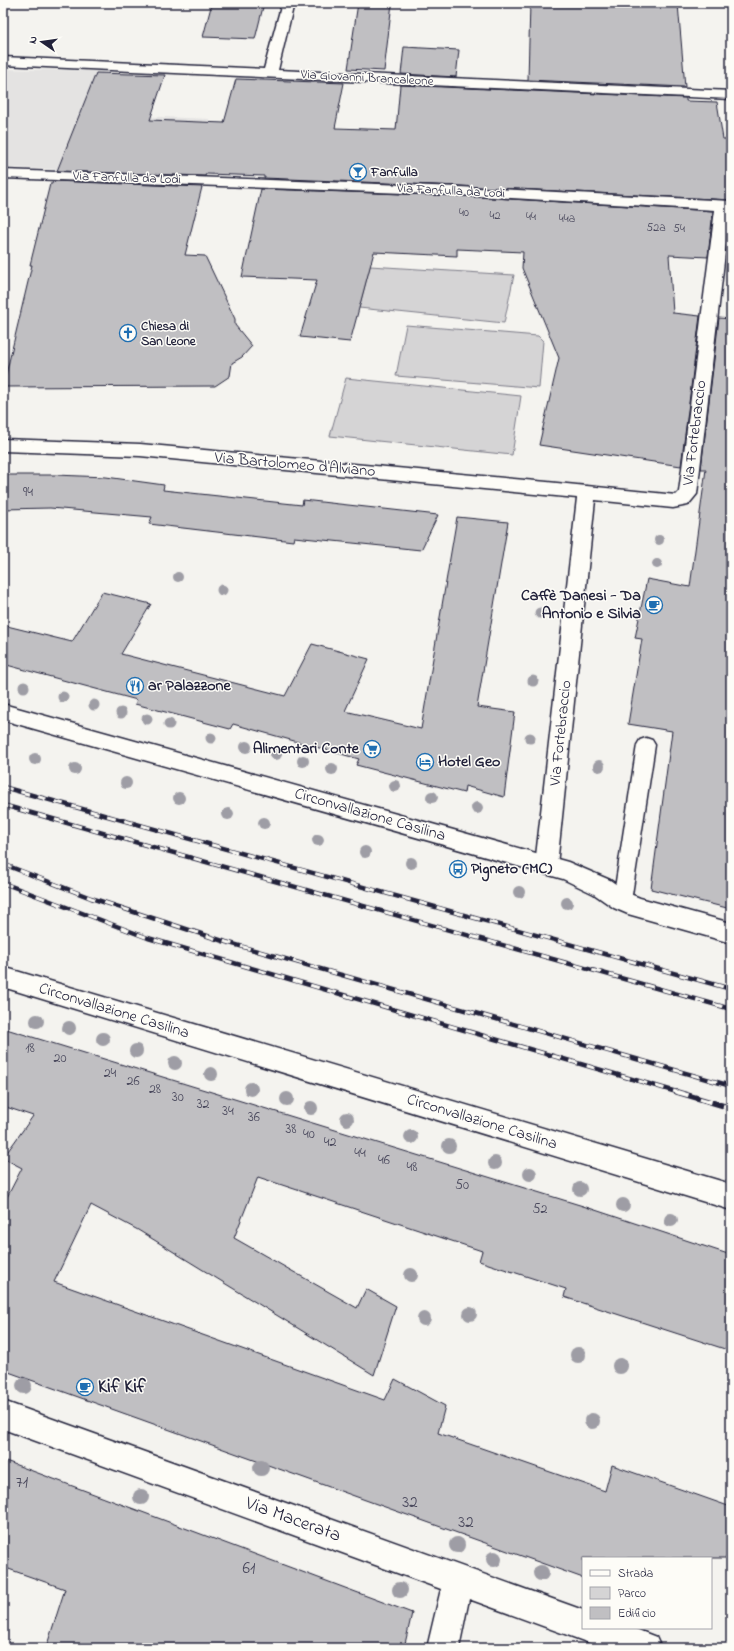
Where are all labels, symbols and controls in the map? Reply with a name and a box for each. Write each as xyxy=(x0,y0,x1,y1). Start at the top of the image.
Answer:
north arrow xyxy=(22,22,62,62)
text: N xyxy=(25,35,42,45)
street label: Via Giovanni Brancaleone xyxy=(299,65,434,91)
bar icon: Fanfulla xyxy=(348,162,368,182)
place label: Fanfulla xyxy=(370,163,418,182)
street label: Via Fanfulla da Lodi xyxy=(72,167,181,189)
street label: Via Fanfulla da Lodi xyxy=(396,179,505,203)
house number: 40 xyxy=(459,204,469,222)
house number: 42 xyxy=(490,207,500,225)
house number: 44 xyxy=(526,208,536,226)
house number: 44a xyxy=(559,210,575,228)
house number: 52a xyxy=(646,219,666,237)
house number: 54 xyxy=(673,220,685,238)
place label: Chiesa di San Leone xyxy=(141,317,197,351)
church icon: Chiesa di San Leone xyxy=(118,323,138,343)
street label: Via Fortebraccio xyxy=(677,379,713,488)
street label: Via Bartolomeo d'Alviano xyxy=(213,446,376,484)
house number: 94 xyxy=(23,482,33,503)
place label: Caffè Danesi - Da Antonio e Silvia xyxy=(521,584,641,626)
cafe icon: Caffè Danesi - Da Antonio e Silvia xyxy=(644,595,664,615)
place label: ar Palazzone xyxy=(148,674,231,698)
restaurant icon: ar Palazzone xyxy=(125,676,145,696)
street label: Via Fortebraccio xyxy=(543,679,578,788)
place label: Alimentari Conte xyxy=(253,737,360,761)
supermarket icon: Alimentari Conte xyxy=(362,739,382,759)
place label: Hotel Geo xyxy=(438,750,500,774)
hotel icon: Hotel Geo xyxy=(415,752,435,772)
street label: Circonvallazione Casilina xyxy=(292,782,448,848)
place label: Pigneto (MC) xyxy=(471,857,552,882)
bus stop icon: Pigneto (MC) xyxy=(448,859,468,879)
street label: Circonvallazione Casilina xyxy=(36,977,192,1045)
house number: 18 xyxy=(25,1038,35,1059)
house number: 20 xyxy=(53,1048,67,1069)
house number: 24 xyxy=(104,1063,117,1084)
house number: 26 xyxy=(126,1071,140,1092)
house number: 28 xyxy=(149,1079,161,1100)
house number: 30 xyxy=(172,1087,184,1108)
street label: Circonvallazione Casilina xyxy=(404,1088,560,1156)
house number: 32 xyxy=(197,1094,209,1115)
house number: 34 xyxy=(222,1101,234,1122)
house number: 36 xyxy=(248,1107,260,1128)
house number: 38 xyxy=(285,1119,297,1140)
house number: 40 xyxy=(303,1124,315,1145)
house number: 42 xyxy=(324,1132,336,1153)
house number: 44 xyxy=(354,1143,366,1164)
house number: 46 xyxy=(378,1150,390,1171)
house number: 48 xyxy=(406,1157,418,1178)
house number: 50 xyxy=(455,1175,469,1196)
house number: 52 xyxy=(533,1199,548,1220)
place label: Kif Kif xyxy=(98,1374,147,1401)
cafe icon: Kif Kif xyxy=(75,1377,95,1397)
house number: 71 xyxy=(16,1470,29,1495)
street label: Via Macerata xyxy=(241,1490,345,1550)
house number: 32 xyxy=(402,1490,418,1515)
house number: 32 xyxy=(458,1510,474,1535)
house number: 61 xyxy=(243,1556,256,1581)
legend xyxy=(582,1557,712,1629)
text: Strada xyxy=(618,1565,653,1583)
text: Parco xyxy=(618,1585,646,1603)
text: Edificio xyxy=(618,1605,656,1623)

